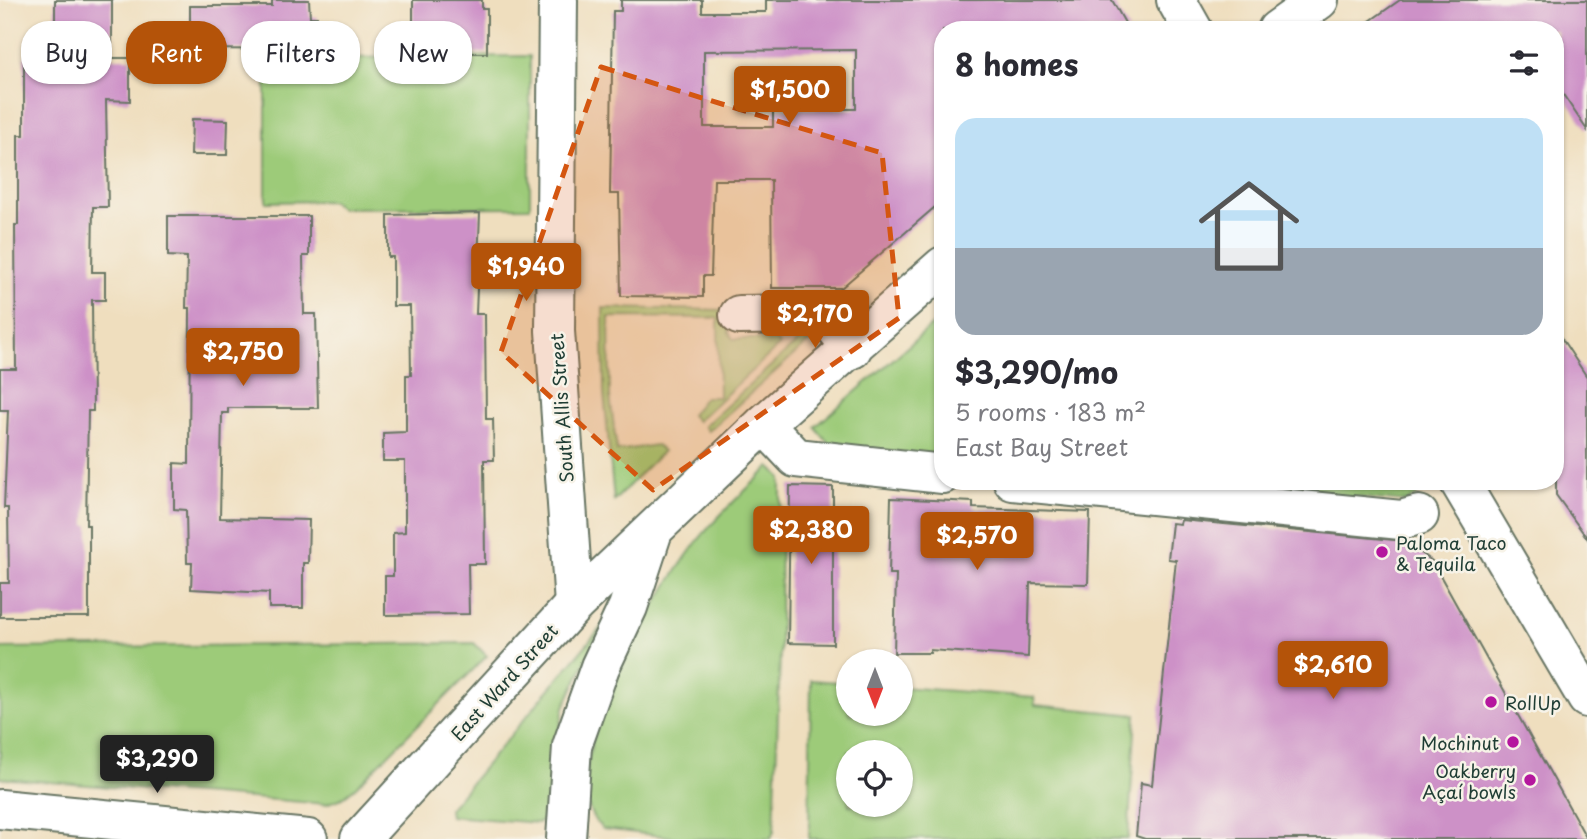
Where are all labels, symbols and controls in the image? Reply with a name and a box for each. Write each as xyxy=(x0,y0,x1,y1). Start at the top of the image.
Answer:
chip: Buy xyxy=(21,21,112,84)
chip: Rent xyxy=(126,21,227,84)
chip: Filters xyxy=(241,21,360,84)
chip: New xyxy=(374,21,472,84)
text: 8 homes xyxy=(955,41,1078,86)
icon: filters xyxy=(1505,44,1543,82)
pin: $1,500 xyxy=(733,66,847,126)
text: $1,500 xyxy=(750,71,830,106)
icon: home xyxy=(1186,163,1312,289)
pin: $1,940 xyxy=(469,244,583,303)
text: $1,940 xyxy=(487,248,565,283)
pin: $2,170 xyxy=(758,290,872,350)
text: $2,170 xyxy=(777,295,853,330)
pin: $2,750 xyxy=(186,328,300,388)
street label: South Allis Street xyxy=(542,332,580,484)
text: $2,750 xyxy=(202,333,284,368)
text: $3,290/mo xyxy=(955,349,1118,394)
text: 5 rooms · 183 m² xyxy=(955,394,1146,429)
text: East Bay Street xyxy=(955,429,1128,464)
pin: $2,380 xyxy=(754,506,868,566)
text: $2,380 xyxy=(769,511,853,546)
pin: $2,570 xyxy=(920,512,1034,572)
text: $2,570 xyxy=(937,517,1017,552)
place label: Paloma Taco & Tequila xyxy=(1396,529,1507,577)
marker: Paloma Taco & Tequila xyxy=(1374,544,1390,560)
street label: East Ward Street xyxy=(444,617,564,747)
pin: $2,610 xyxy=(1276,642,1390,701)
text: $2,610 xyxy=(1294,646,1372,681)
north arrow xyxy=(836,649,914,726)
map controls xyxy=(836,649,913,817)
place label: RollUp xyxy=(1505,689,1561,716)
marker: RollUp xyxy=(1483,694,1499,710)
place label: Mochinut xyxy=(1421,729,1499,756)
marker: Mochinut xyxy=(1505,734,1521,750)
pin: $3,290 xyxy=(100,736,214,795)
text: $3,290 xyxy=(116,740,198,775)
button: locate xyxy=(836,740,913,817)
place label: Oakberry Açaí bowls xyxy=(1422,757,1516,805)
marker: Oakberry Açaí bowls xyxy=(1522,772,1538,788)

